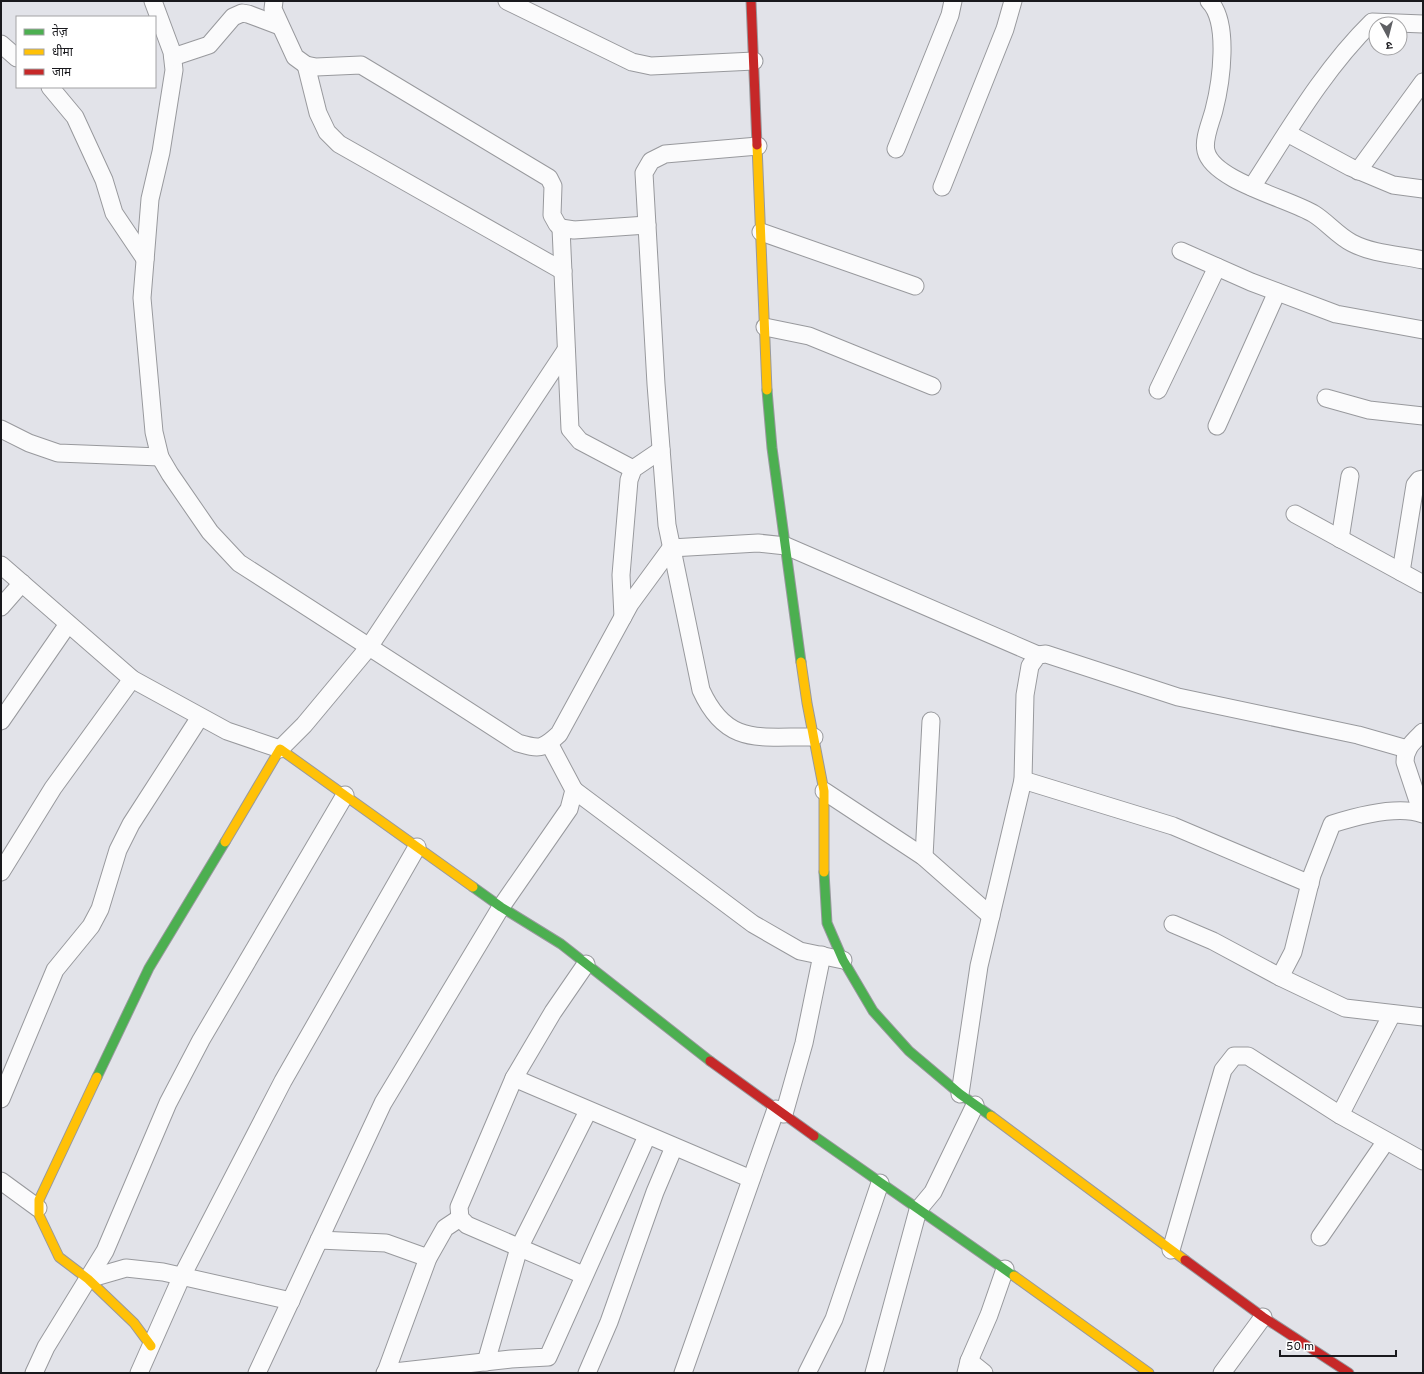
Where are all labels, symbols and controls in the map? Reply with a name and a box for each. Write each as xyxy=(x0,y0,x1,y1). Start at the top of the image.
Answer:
legend xyxy=(16,16,156,88)
north arrow xyxy=(1368,16,1408,56)
text: तेज़ xyxy=(52,24,69,41)
text: उ xyxy=(1384,38,1393,52)
text: धीमा xyxy=(52,44,74,61)
text: जाम xyxy=(52,65,72,81)
scale bar xyxy=(1280,1332,1396,1358)
text: 50 m xyxy=(1286,1339,1314,1355)

